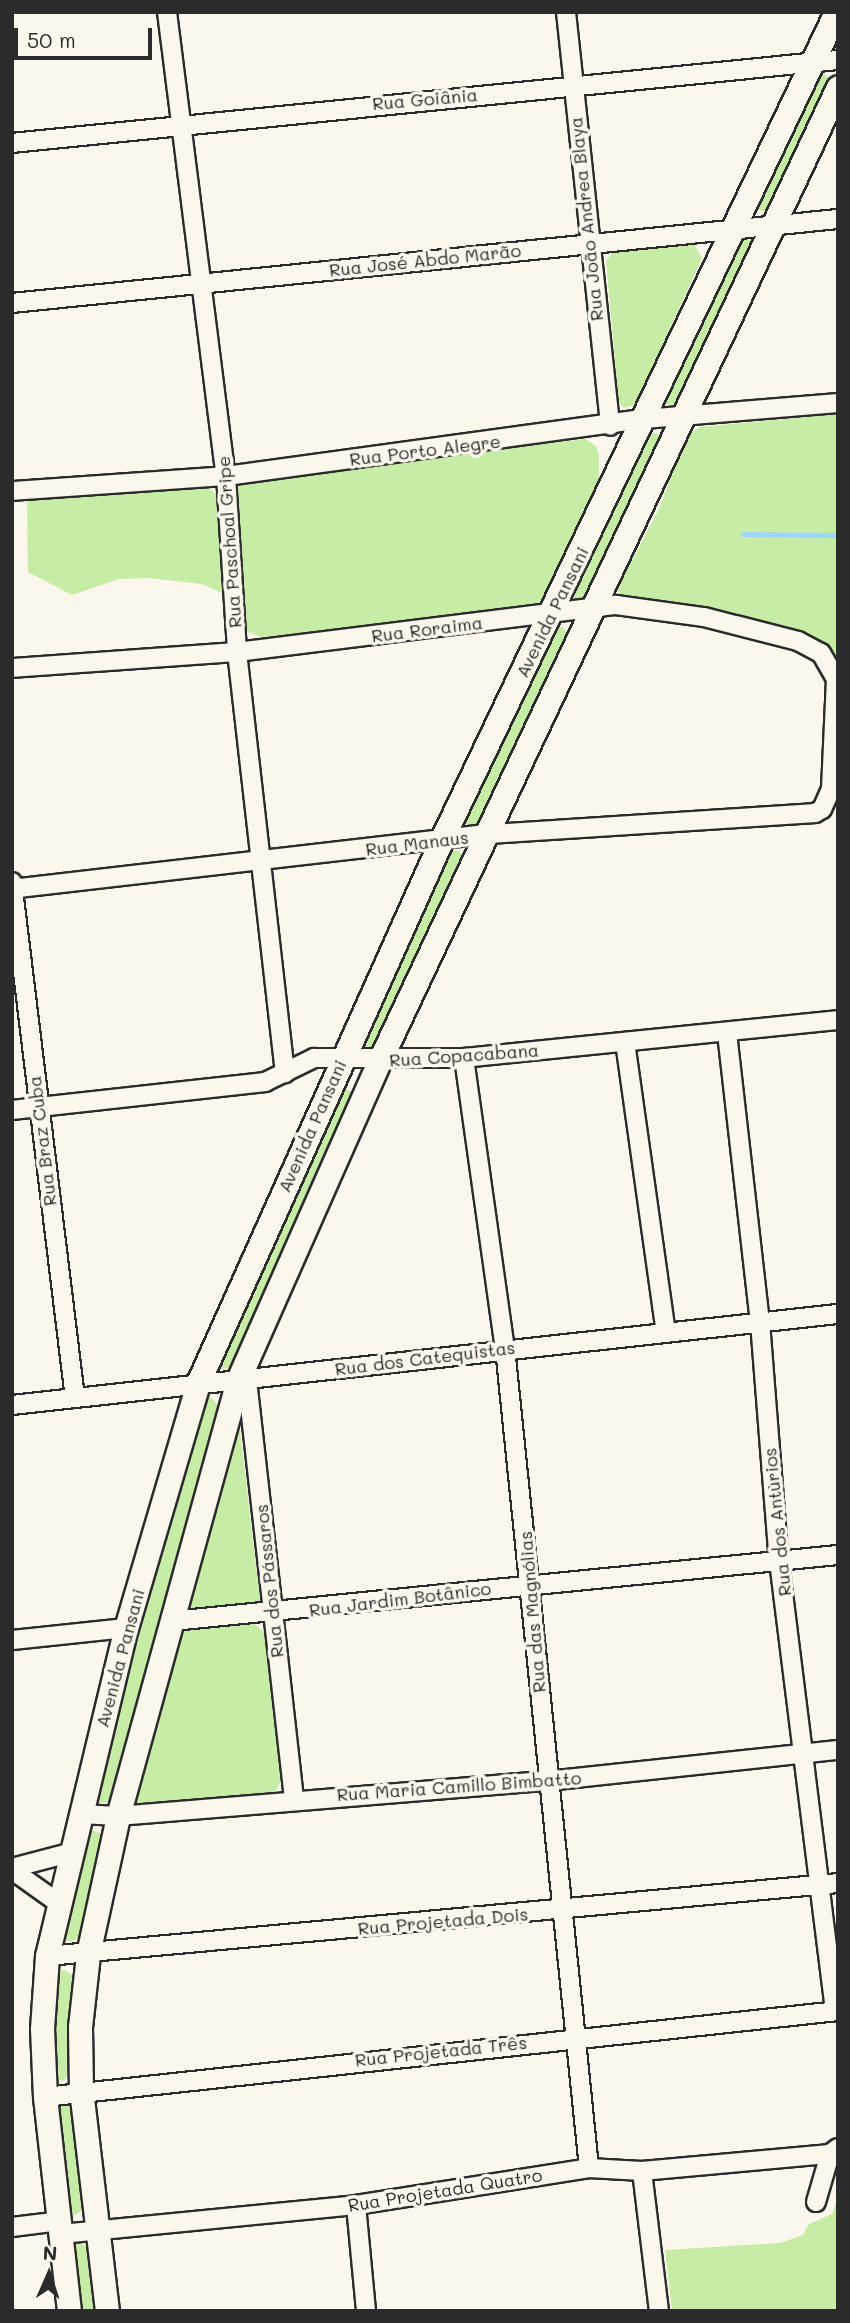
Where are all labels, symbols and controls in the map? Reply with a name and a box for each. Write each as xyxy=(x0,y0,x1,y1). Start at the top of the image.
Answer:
scale bar xyxy=(18,14,156,58)
text: 50 m xyxy=(27,26,76,53)
street label: Rua Goiânia xyxy=(371,84,479,114)
street label: Rua João Andrea Blaya xyxy=(565,116,607,322)
street label: Rua José Abdo Marão xyxy=(328,239,522,281)
street label: Rua Porto Alegre xyxy=(348,430,502,470)
street label: Rua Paschoal Gripe xyxy=(212,455,246,629)
street label: Avenida Pansani xyxy=(511,543,593,681)
street label: Rua Roraima xyxy=(370,611,484,647)
street label: Rua Manaus xyxy=(364,826,470,860)
street label: Rua Copacabana xyxy=(388,1039,540,1071)
street label: Avenida Pansani xyxy=(273,1056,351,1196)
street label: Rua Braz Cuba xyxy=(23,1075,61,1207)
street label: Rua dos Catequistas xyxy=(334,1336,516,1380)
street label: Rua dos Antùrios xyxy=(758,1447,796,1597)
street label: Rua dos Pássaros xyxy=(250,1503,288,1659)
street label: Rua das Magnólias xyxy=(514,1530,550,1694)
street label: Rua Jardim Botânico xyxy=(308,1577,492,1621)
street label: Avenida Pansani xyxy=(91,1586,149,1730)
street label: Rua Maria Camillo Bimbatto xyxy=(336,1767,582,1805)
street label: Rua Projetada Dois xyxy=(357,1903,529,1939)
street label: Rua Projetada Três xyxy=(354,2031,528,2071)
street label: Rua Projetada Quatro xyxy=(346,2164,544,2216)
north arrow xyxy=(14,2239,84,2309)
text: N xyxy=(42,2240,58,2265)

